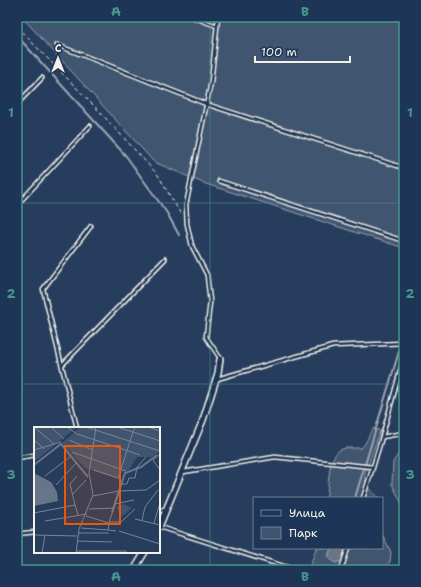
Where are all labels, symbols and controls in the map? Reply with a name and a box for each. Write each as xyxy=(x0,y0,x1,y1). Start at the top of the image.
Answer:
text: A xyxy=(111,3,121,20)
text: B xyxy=(301,3,309,20)
north arrow xyxy=(38,38,78,78)
scale bar xyxy=(255,38,350,64)
text: С xyxy=(55,41,62,56)
text: 100 m xyxy=(261,44,297,60)
text: 1 xyxy=(8,104,14,121)
text: 1 xyxy=(407,104,413,121)
text: 2 xyxy=(6,285,16,302)
text: 2 xyxy=(405,285,415,302)
inset map xyxy=(34,427,160,553)
text: 3 xyxy=(6,466,16,483)
text: 3 xyxy=(405,466,415,483)
legend xyxy=(253,497,383,549)
text: Улица xyxy=(289,505,326,521)
text: Парк xyxy=(289,525,318,541)
text: A xyxy=(111,568,121,585)
text: B xyxy=(301,568,309,585)

